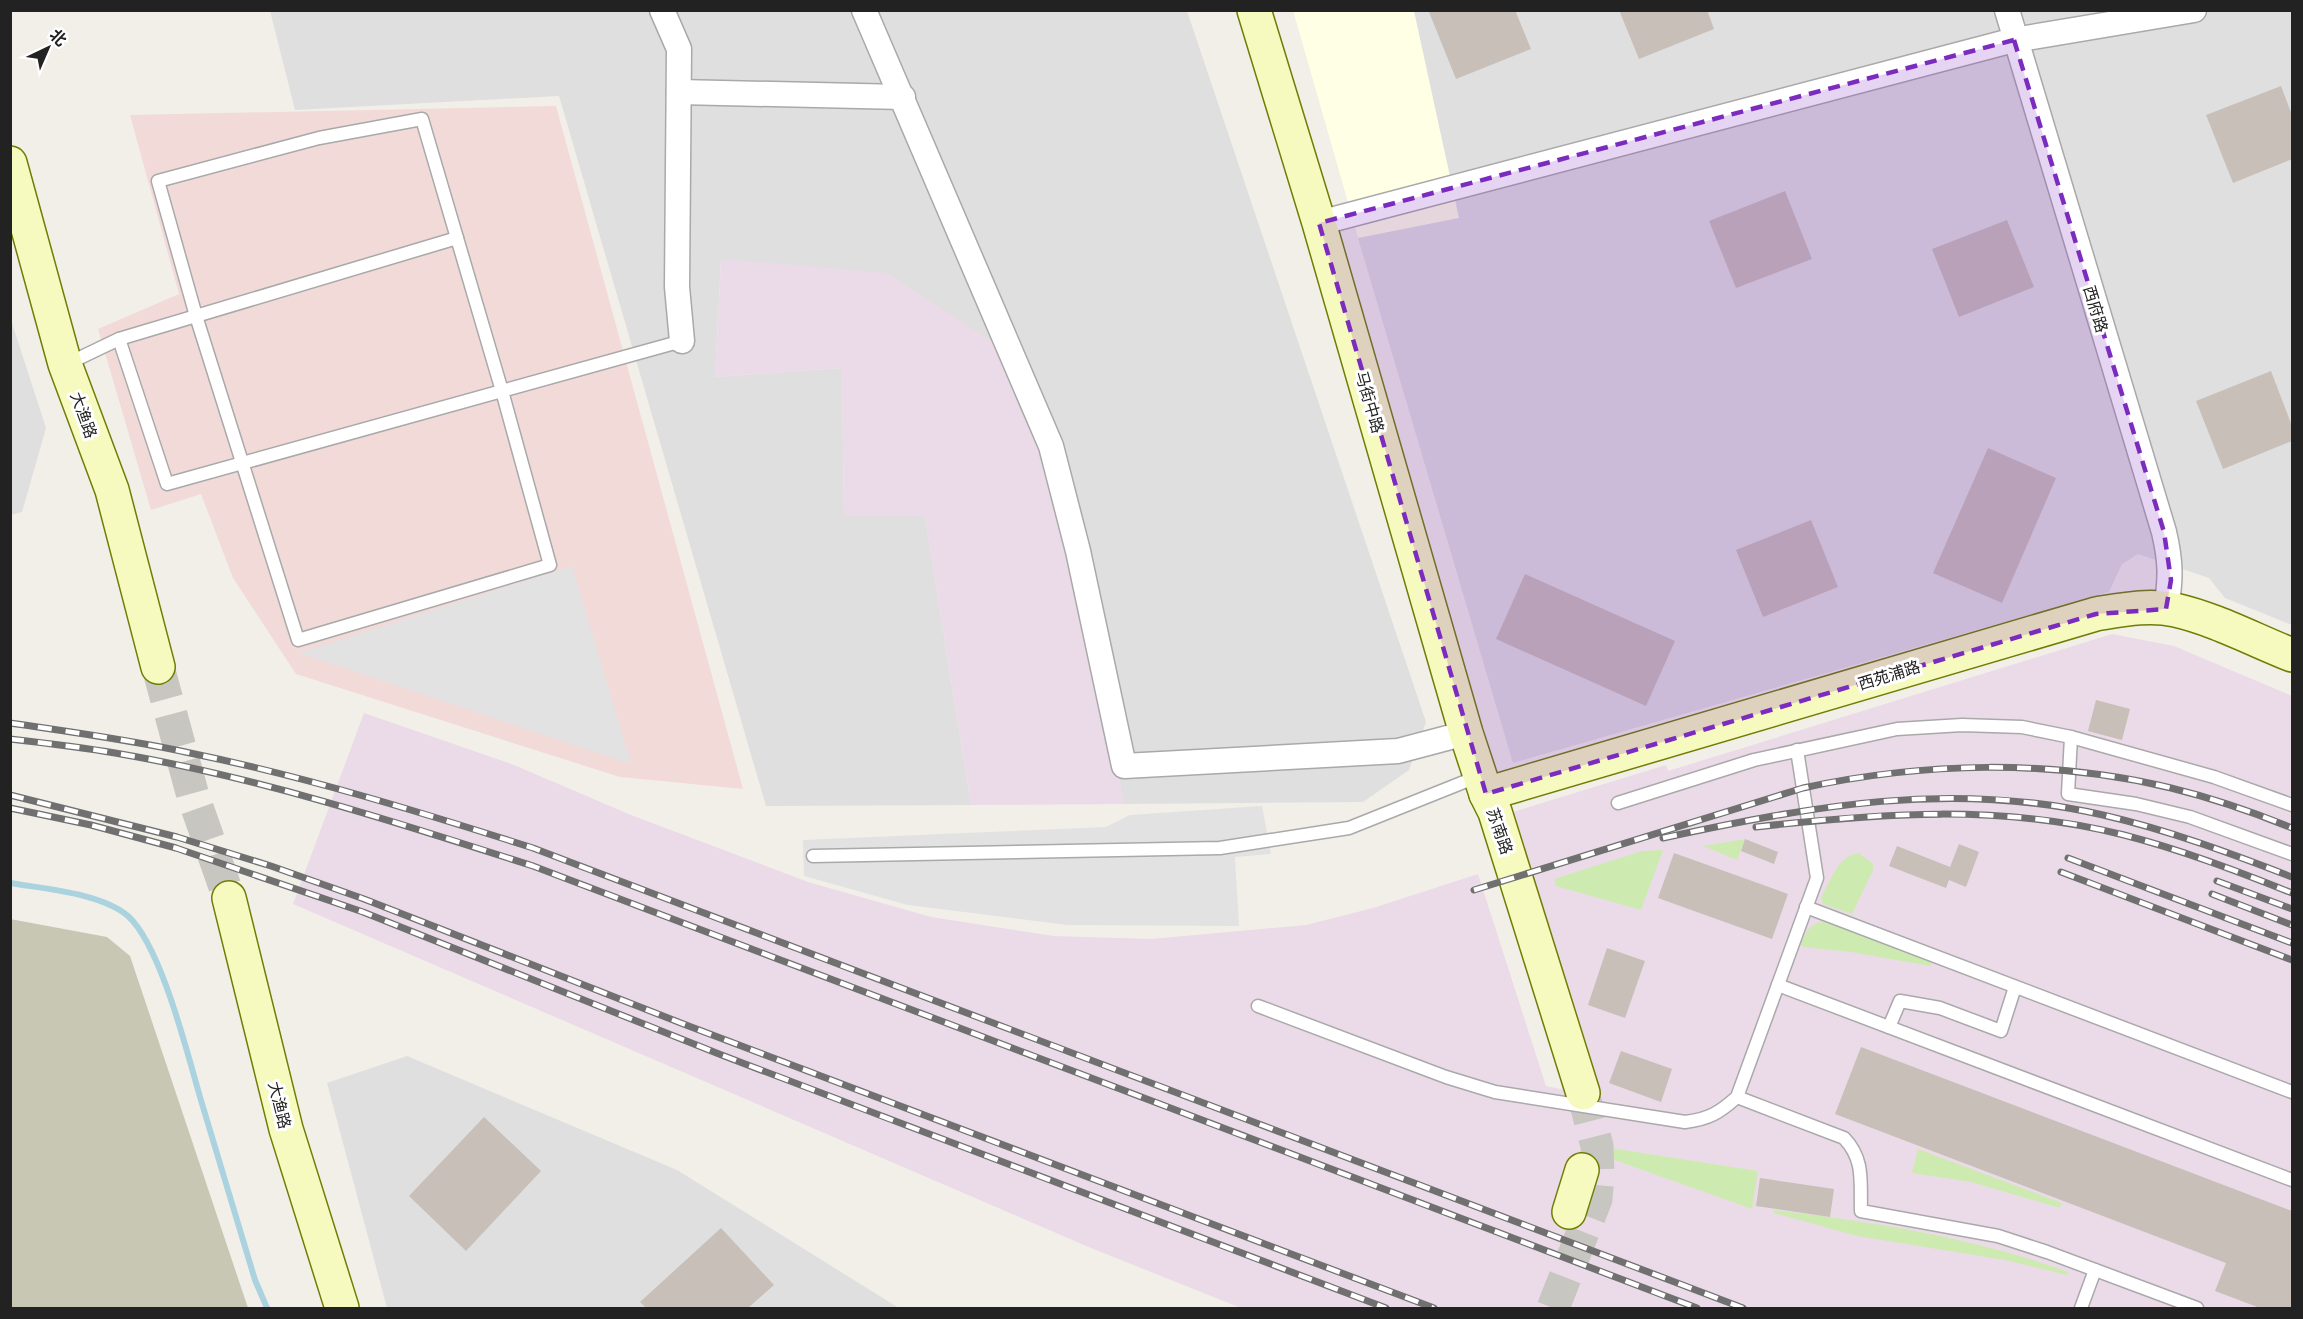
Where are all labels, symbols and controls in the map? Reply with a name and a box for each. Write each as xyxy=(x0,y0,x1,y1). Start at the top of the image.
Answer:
north arrow xyxy=(18,18,78,78)
text: 北 xyxy=(45,24,72,51)
street label: 西府路 xyxy=(2078,283,2114,335)
street label: 马街中路 xyxy=(1351,368,1389,436)
street label: 大渔路 xyxy=(65,389,103,441)
street label: 西苑浦路 xyxy=(1855,655,1923,695)
street label: 苏南路 xyxy=(1482,805,1518,857)
street label: 大渔路 xyxy=(264,1079,296,1131)

